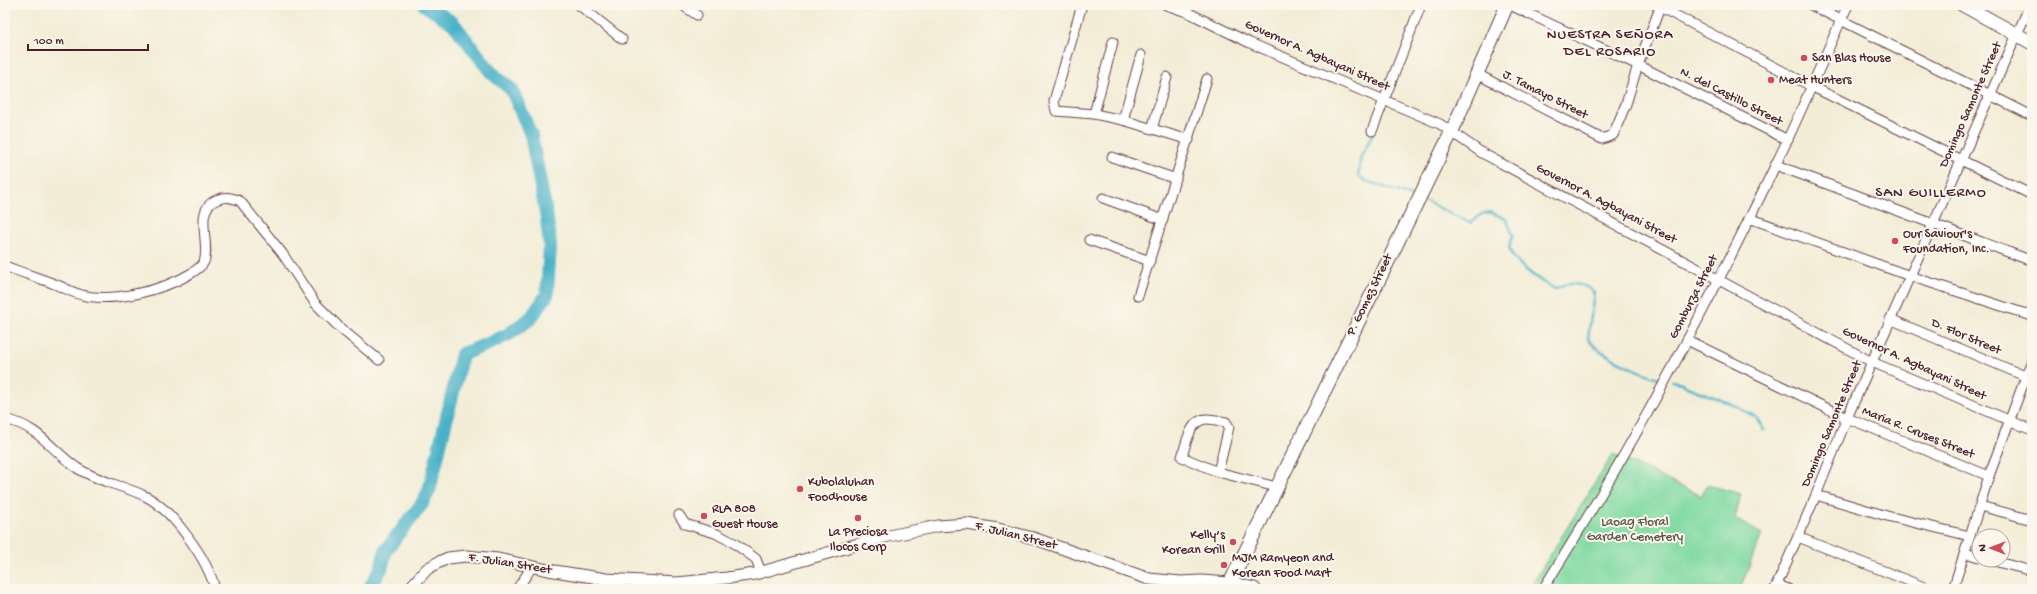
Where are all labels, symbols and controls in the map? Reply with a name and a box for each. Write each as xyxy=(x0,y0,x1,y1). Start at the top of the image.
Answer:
street label: Governor A. Agbayani Street xyxy=(1242,17,1393,95)
scale bar xyxy=(28,26,148,52)
district label: NUESTRA SEÑORA DEL ROSARIO xyxy=(1547,26,1673,61)
text: 100 m xyxy=(33,35,64,49)
street label: Domingo Samonte Street xyxy=(1936,38,2006,171)
place label: San Blas House xyxy=(1812,51,1891,66)
marker: San Blas House xyxy=(1799,53,1809,63)
street label: N. del Castillo Street xyxy=(1677,65,1786,130)
street label: J. Tamayo Street xyxy=(1500,67,1592,124)
place label: Meat Hunters xyxy=(1779,73,1853,88)
marker: Meat Hunters xyxy=(1766,75,1776,85)
street label: Governor A. Agbayani Street xyxy=(1533,161,1680,248)
district label: SAN GUILLERMO xyxy=(1875,184,1987,202)
place label: Our Saviour's Foundation, Inc. xyxy=(1902,227,1990,257)
marker: Our Saviour's Foundation, Inc. xyxy=(1890,236,1900,246)
street label: P. Gomez Street xyxy=(1343,250,1397,339)
street label: Gomburza Street xyxy=(1666,251,1722,342)
street label: D. Flor Street xyxy=(1928,315,2005,359)
street label: Governor A. Agbayani Street xyxy=(1840,324,1990,405)
street label: Domingo Samonte Street xyxy=(1798,357,1866,490)
street label: Maria R. Cruses Street xyxy=(1860,404,1978,463)
place label: Kubolaluhan Foodhouse xyxy=(807,475,875,505)
marker: Kubolaluhan Foodhouse xyxy=(795,484,805,494)
place label: RLA 808 Guest House xyxy=(712,502,778,532)
marker: RLA 808 Guest House xyxy=(699,511,709,521)
marker: La Preciosa Ilocos Corp xyxy=(853,513,863,523)
park label: Laoag Floral Garden Cemetery xyxy=(1587,515,1684,545)
street label: F. Julian Street xyxy=(973,518,1060,554)
place label: La Preciosa Ilocos Corp xyxy=(828,525,889,555)
place label: Kelly’s Korean Grill xyxy=(1162,528,1226,558)
north arrow xyxy=(1971,528,2011,568)
marker: Kelly’s Korean Grill xyxy=(1228,537,1238,547)
text: N xyxy=(1977,544,1989,552)
street label: F. Julian Street xyxy=(467,550,554,578)
place label: MJM Ramyeon and Korean Food Mart xyxy=(1232,551,1335,581)
marker: MJM Ramyeon and Korean Food Mart xyxy=(1219,560,1229,570)

